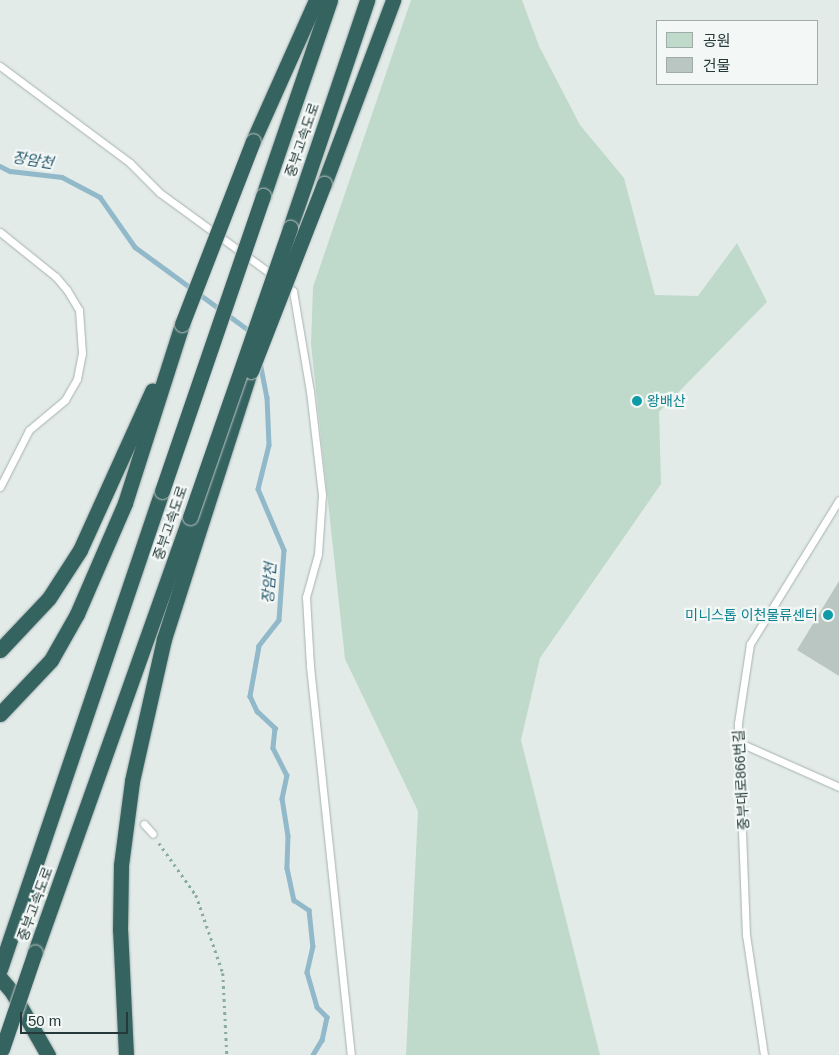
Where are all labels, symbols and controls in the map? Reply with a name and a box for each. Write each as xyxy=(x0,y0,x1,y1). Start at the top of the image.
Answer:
legend xyxy=(656,20,819,85)
text: 공원 xyxy=(703,32,731,49)
text: 건물 xyxy=(703,57,731,74)
street label: 중부고속도로 xyxy=(281,101,323,179)
water label: 장암천 xyxy=(11,148,55,172)
place label: 왕배산 xyxy=(647,393,686,409)
marker: 왕배산 xyxy=(631,395,643,407)
street label: 중부고속도로 xyxy=(149,484,191,562)
water label: 장암천 xyxy=(259,562,279,604)
place label: 미니스톱 이천물류센터 xyxy=(685,607,818,623)
marker: 미니스톱 이천물류센터 xyxy=(822,609,834,621)
street label: 중부대로866번길 xyxy=(730,729,752,831)
street label: 중부고속도로 xyxy=(14,865,56,943)
scale bar xyxy=(22,1002,130,1034)
text: 50 m xyxy=(28,1012,61,1029)

